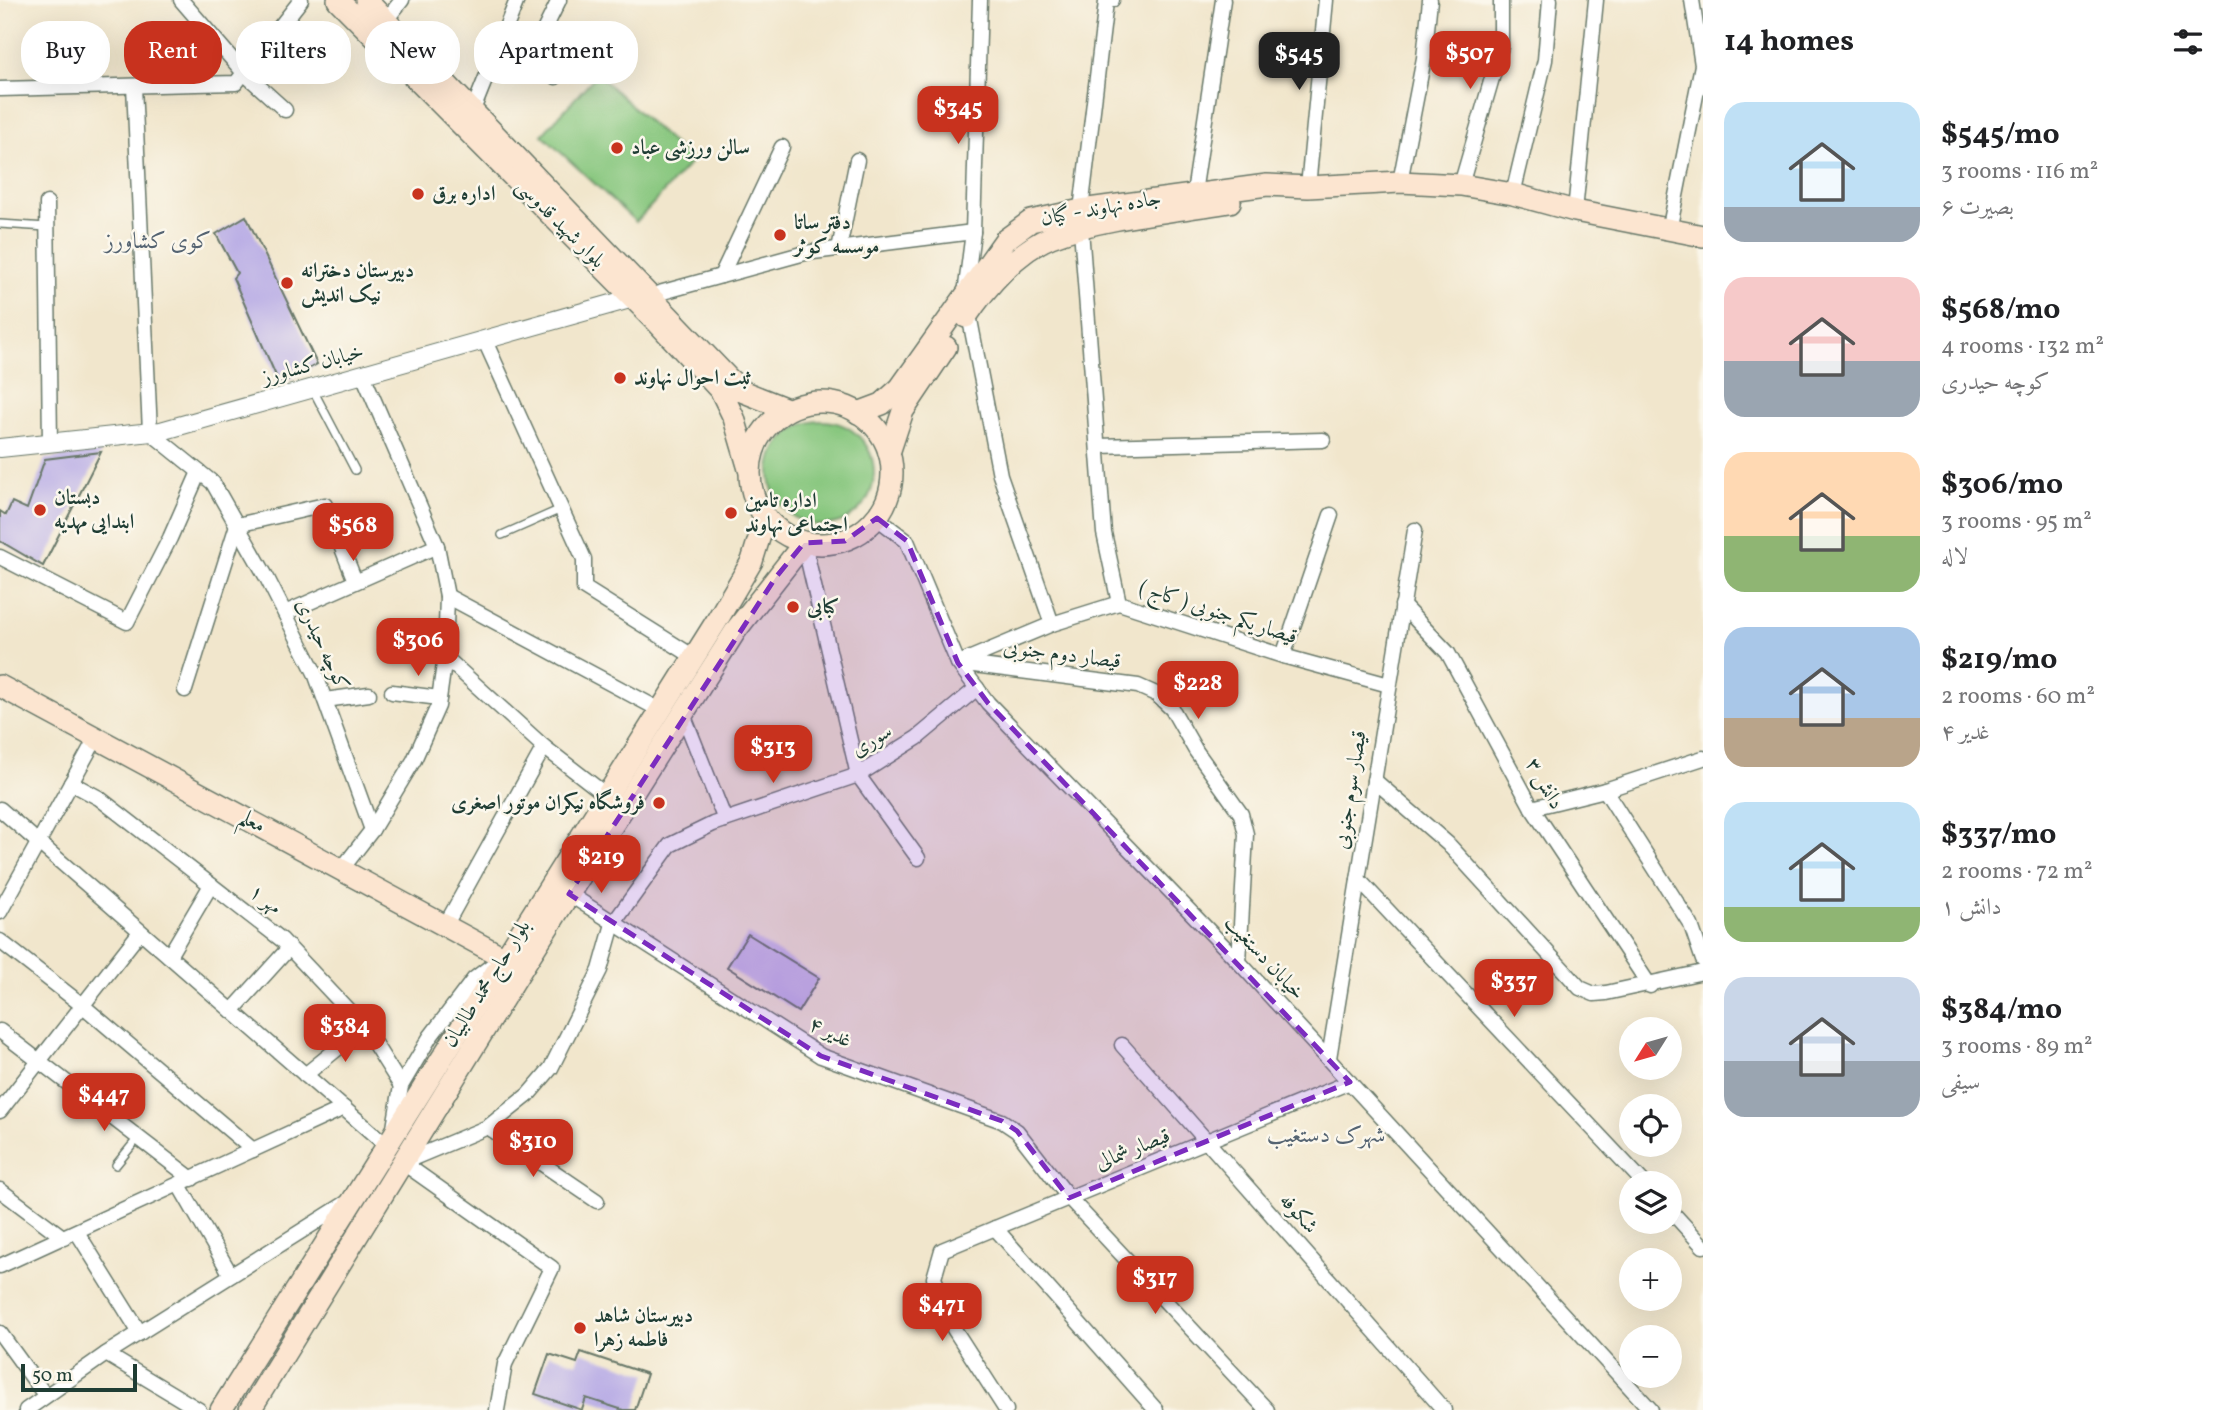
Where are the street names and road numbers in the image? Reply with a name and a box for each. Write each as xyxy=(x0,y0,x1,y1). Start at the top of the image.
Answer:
street label: بلوار شهید قدوسی xyxy=(509,173,611,275)
street label: جاده نهاوند - گیان xyxy=(1038,184,1164,234)
street label: خیابان کشاورز xyxy=(257,337,367,393)
street label: قیصار یکم جنوبی ( کاج ) xyxy=(1134,574,1301,656)
street label: کوچه حیدری xyxy=(288,594,356,696)
street label: قیصار دوم جنوبی xyxy=(1001,633,1123,679)
street label: سوری xyxy=(846,717,898,765)
street label: قیصار سوم جنوبی xyxy=(1327,728,1377,852)
street label: دانش ۳ xyxy=(1518,753,1570,815)
street label: معلم xyxy=(231,803,270,845)
street label: مهر ۱ xyxy=(242,878,288,922)
street label: خیابان دستغیب xyxy=(1217,909,1311,1007)
street label: بلوار حاج محمد طالبیان xyxy=(436,915,540,1055)
street label: غدیر ۴ xyxy=(804,1010,856,1056)
street label: قیصار شمالی xyxy=(1091,1122,1175,1178)
street label: شکوفه xyxy=(1272,1187,1324,1241)

